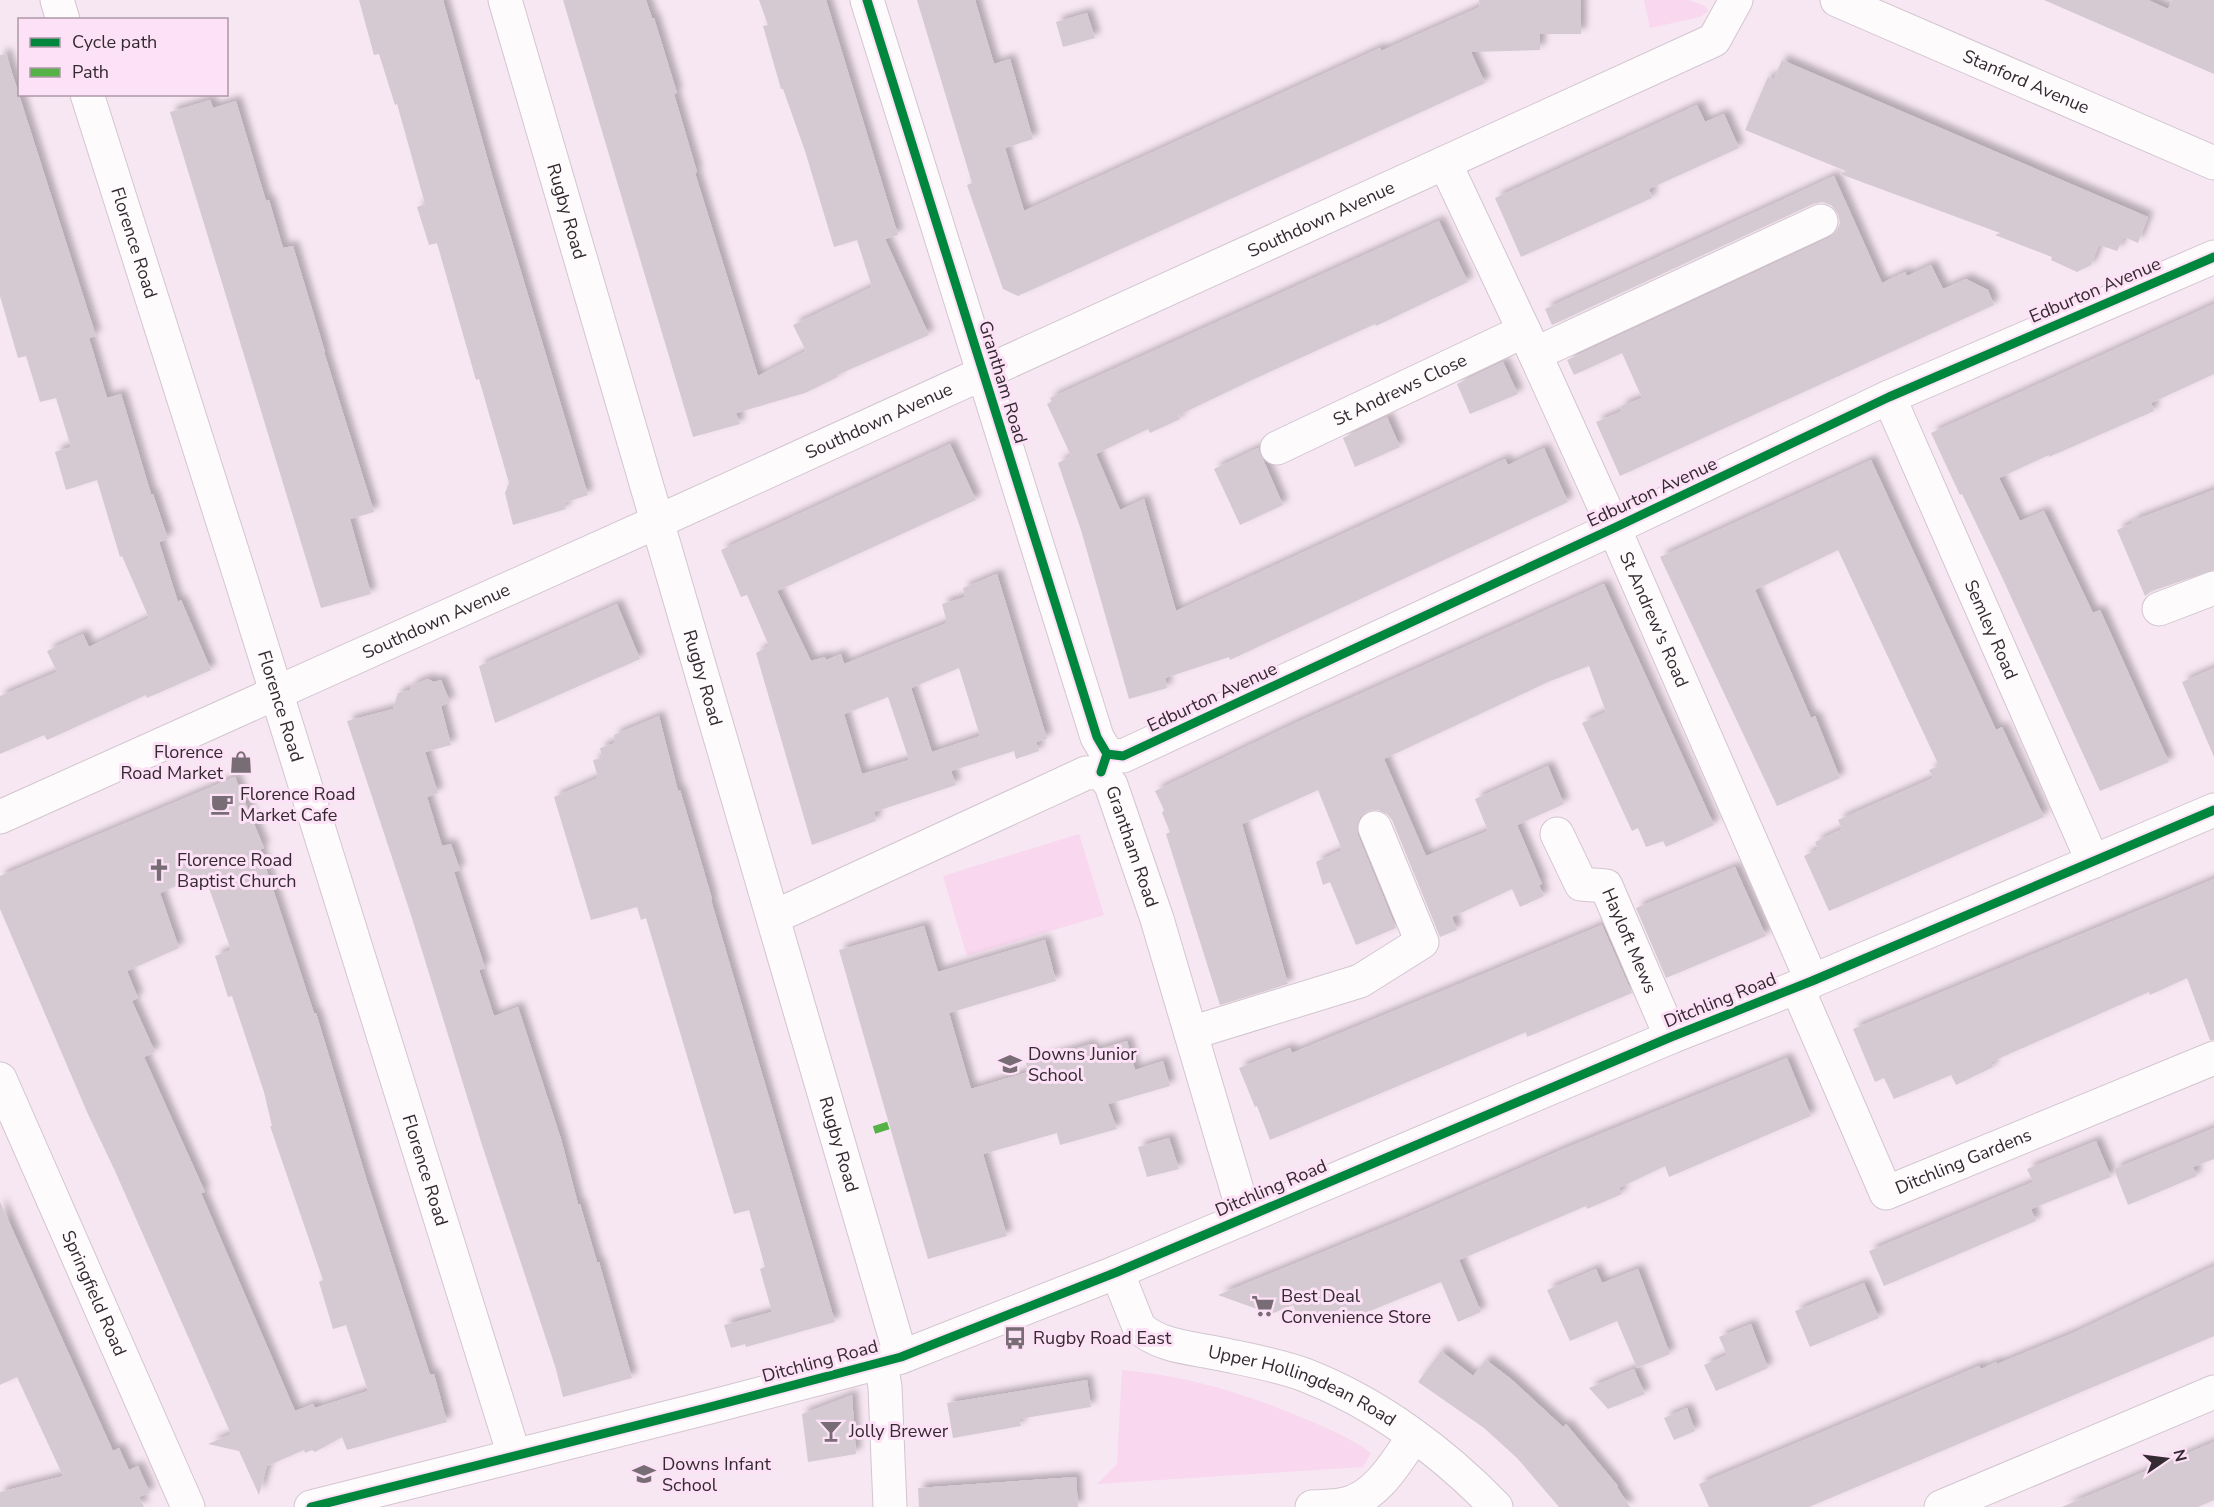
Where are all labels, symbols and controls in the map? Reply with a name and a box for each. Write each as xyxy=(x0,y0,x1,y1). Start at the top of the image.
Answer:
legend xyxy=(18,18,228,96)
text: Cycle path xyxy=(72,30,157,54)
street label: Stanford Avenue xyxy=(1959,44,2093,120)
text: Path xyxy=(72,60,109,84)
street label: Rugby Road xyxy=(541,160,592,262)
street label: Southdown Avenue xyxy=(1243,175,1399,263)
street label: Florence Road xyxy=(105,184,163,301)
street label: Edburton Avenue xyxy=(2026,251,2164,329)
street label: Grantham Road xyxy=(973,318,1033,446)
street label: St Andrews Close xyxy=(1329,348,1471,432)
street label: Southdown Avenue xyxy=(801,377,956,465)
street label: Edburton Avenue xyxy=(1583,451,1721,533)
street label: St Andrew's Road xyxy=(1614,548,1694,691)
street label: Semley Road xyxy=(1959,576,2023,683)
street label: Southdown Avenue xyxy=(358,578,514,665)
street label: Rugby Road xyxy=(677,627,728,729)
street label: Florence Road xyxy=(252,647,309,765)
street label: Edburton Avenue xyxy=(1143,656,1281,738)
place label: Florence Road Market xyxy=(120,740,224,785)
shop icon: Florence Road Market xyxy=(228,749,254,775)
place label: Florence Road Market Cafe xyxy=(240,782,355,827)
street label: Grantham Road xyxy=(1100,782,1164,911)
cafe icon: Florence Road Market Cafe xyxy=(209,791,235,817)
place label: Florence Road Baptist Church xyxy=(177,848,296,893)
church icon: Florence Road Baptist Church xyxy=(146,857,172,883)
street label: Hayloft Mews xyxy=(1596,884,1663,997)
street label: Ditchling Road xyxy=(1660,967,1780,1033)
place label: Downs Junior School xyxy=(1028,1042,1137,1087)
school or university icon: Downs Junior School xyxy=(997,1051,1023,1077)
street label: Rugby Road xyxy=(814,1093,864,1195)
street label: Florence Road xyxy=(397,1111,454,1229)
street label: Ditchling Gardens xyxy=(1892,1122,2035,1200)
street label: Ditchling Road xyxy=(1211,1154,1331,1222)
street label: Springfield Road xyxy=(56,1227,132,1360)
place label: Best Deal Convenience Store xyxy=(1281,1284,1431,1329)
supermarket icon: Best Deal Convenience Store xyxy=(1250,1293,1276,1319)
bus stop icon: Rugby Road East xyxy=(1002,1325,1028,1351)
place label: Rugby Road East xyxy=(1033,1326,1172,1350)
street label: Ditchling Road xyxy=(759,1334,881,1388)
street label: Upper Hollingdean Road xyxy=(1206,1340,1401,1432)
bar icon: Jolly Brewer xyxy=(818,1418,844,1444)
place label: Jolly Brewer xyxy=(848,1419,949,1443)
north arrow xyxy=(2136,1429,2196,1489)
text: N xyxy=(2167,1447,2192,1464)
place label: Downs Infant School xyxy=(662,1452,771,1497)
school or university icon: Downs Infant School xyxy=(631,1461,657,1487)

